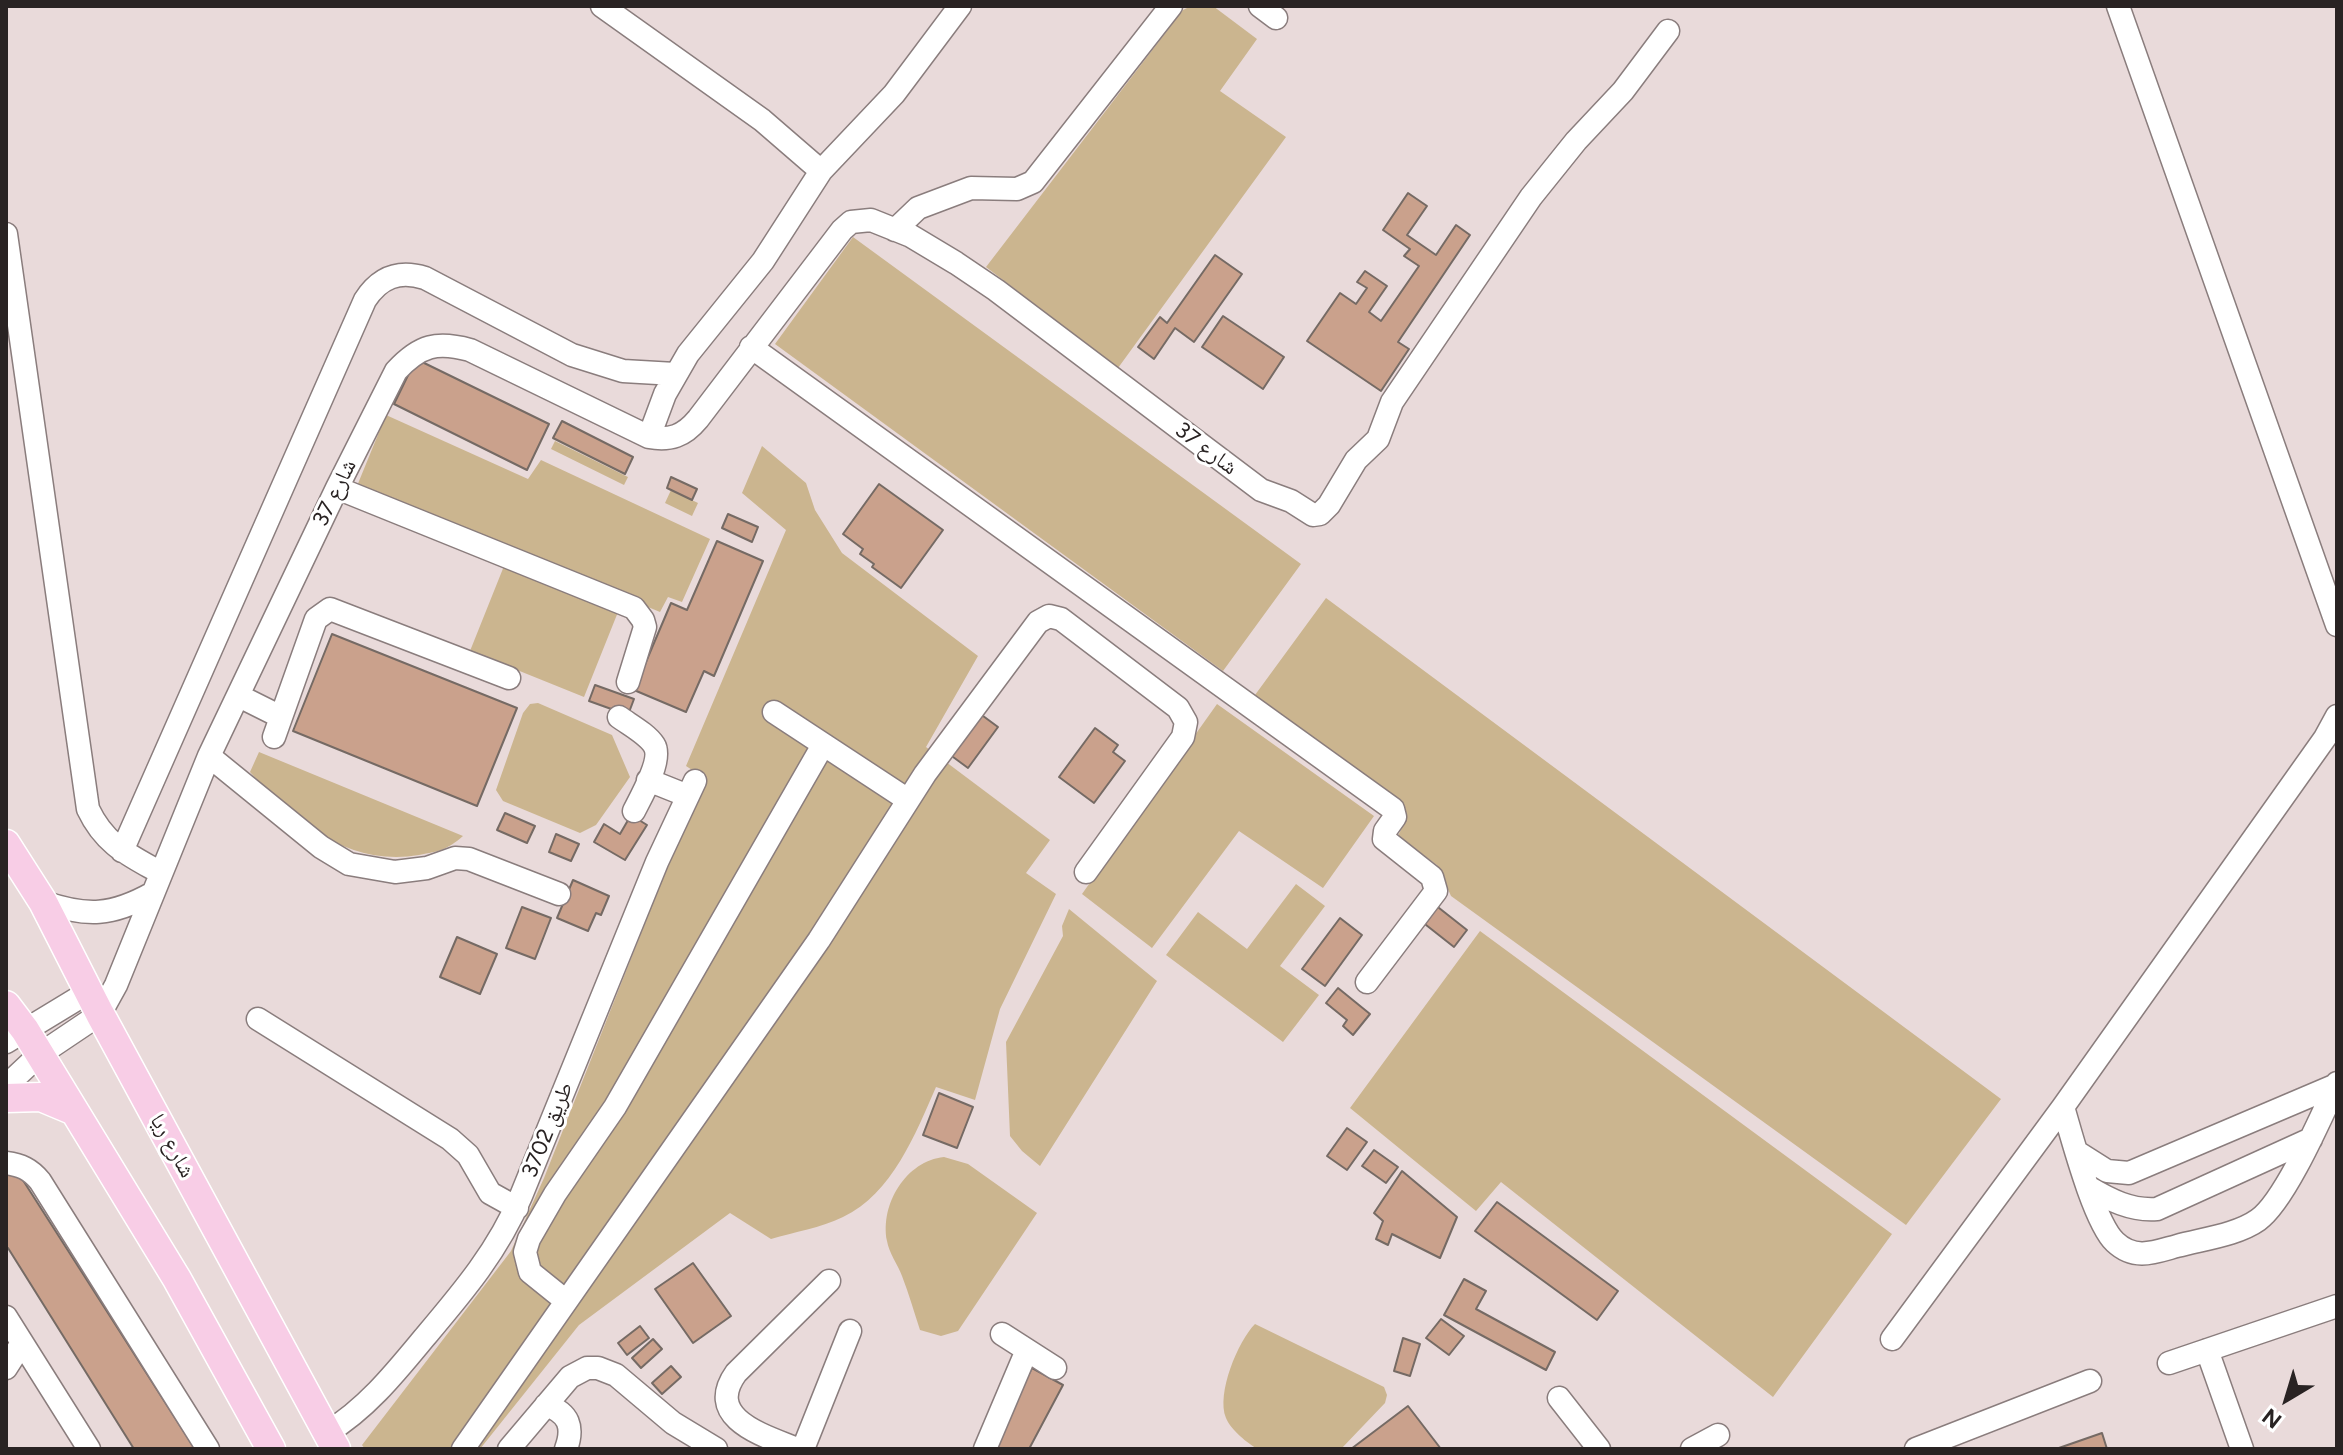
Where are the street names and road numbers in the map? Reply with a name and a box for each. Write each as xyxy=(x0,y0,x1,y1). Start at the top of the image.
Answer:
street label: شارع 37 xyxy=(1170,417,1242,481)
street label: شارع 37 xyxy=(308,455,362,531)
street label: طريق 3702 xyxy=(517,1078,579,1182)
street label: شارع ريا xyxy=(144,1109,200,1183)

